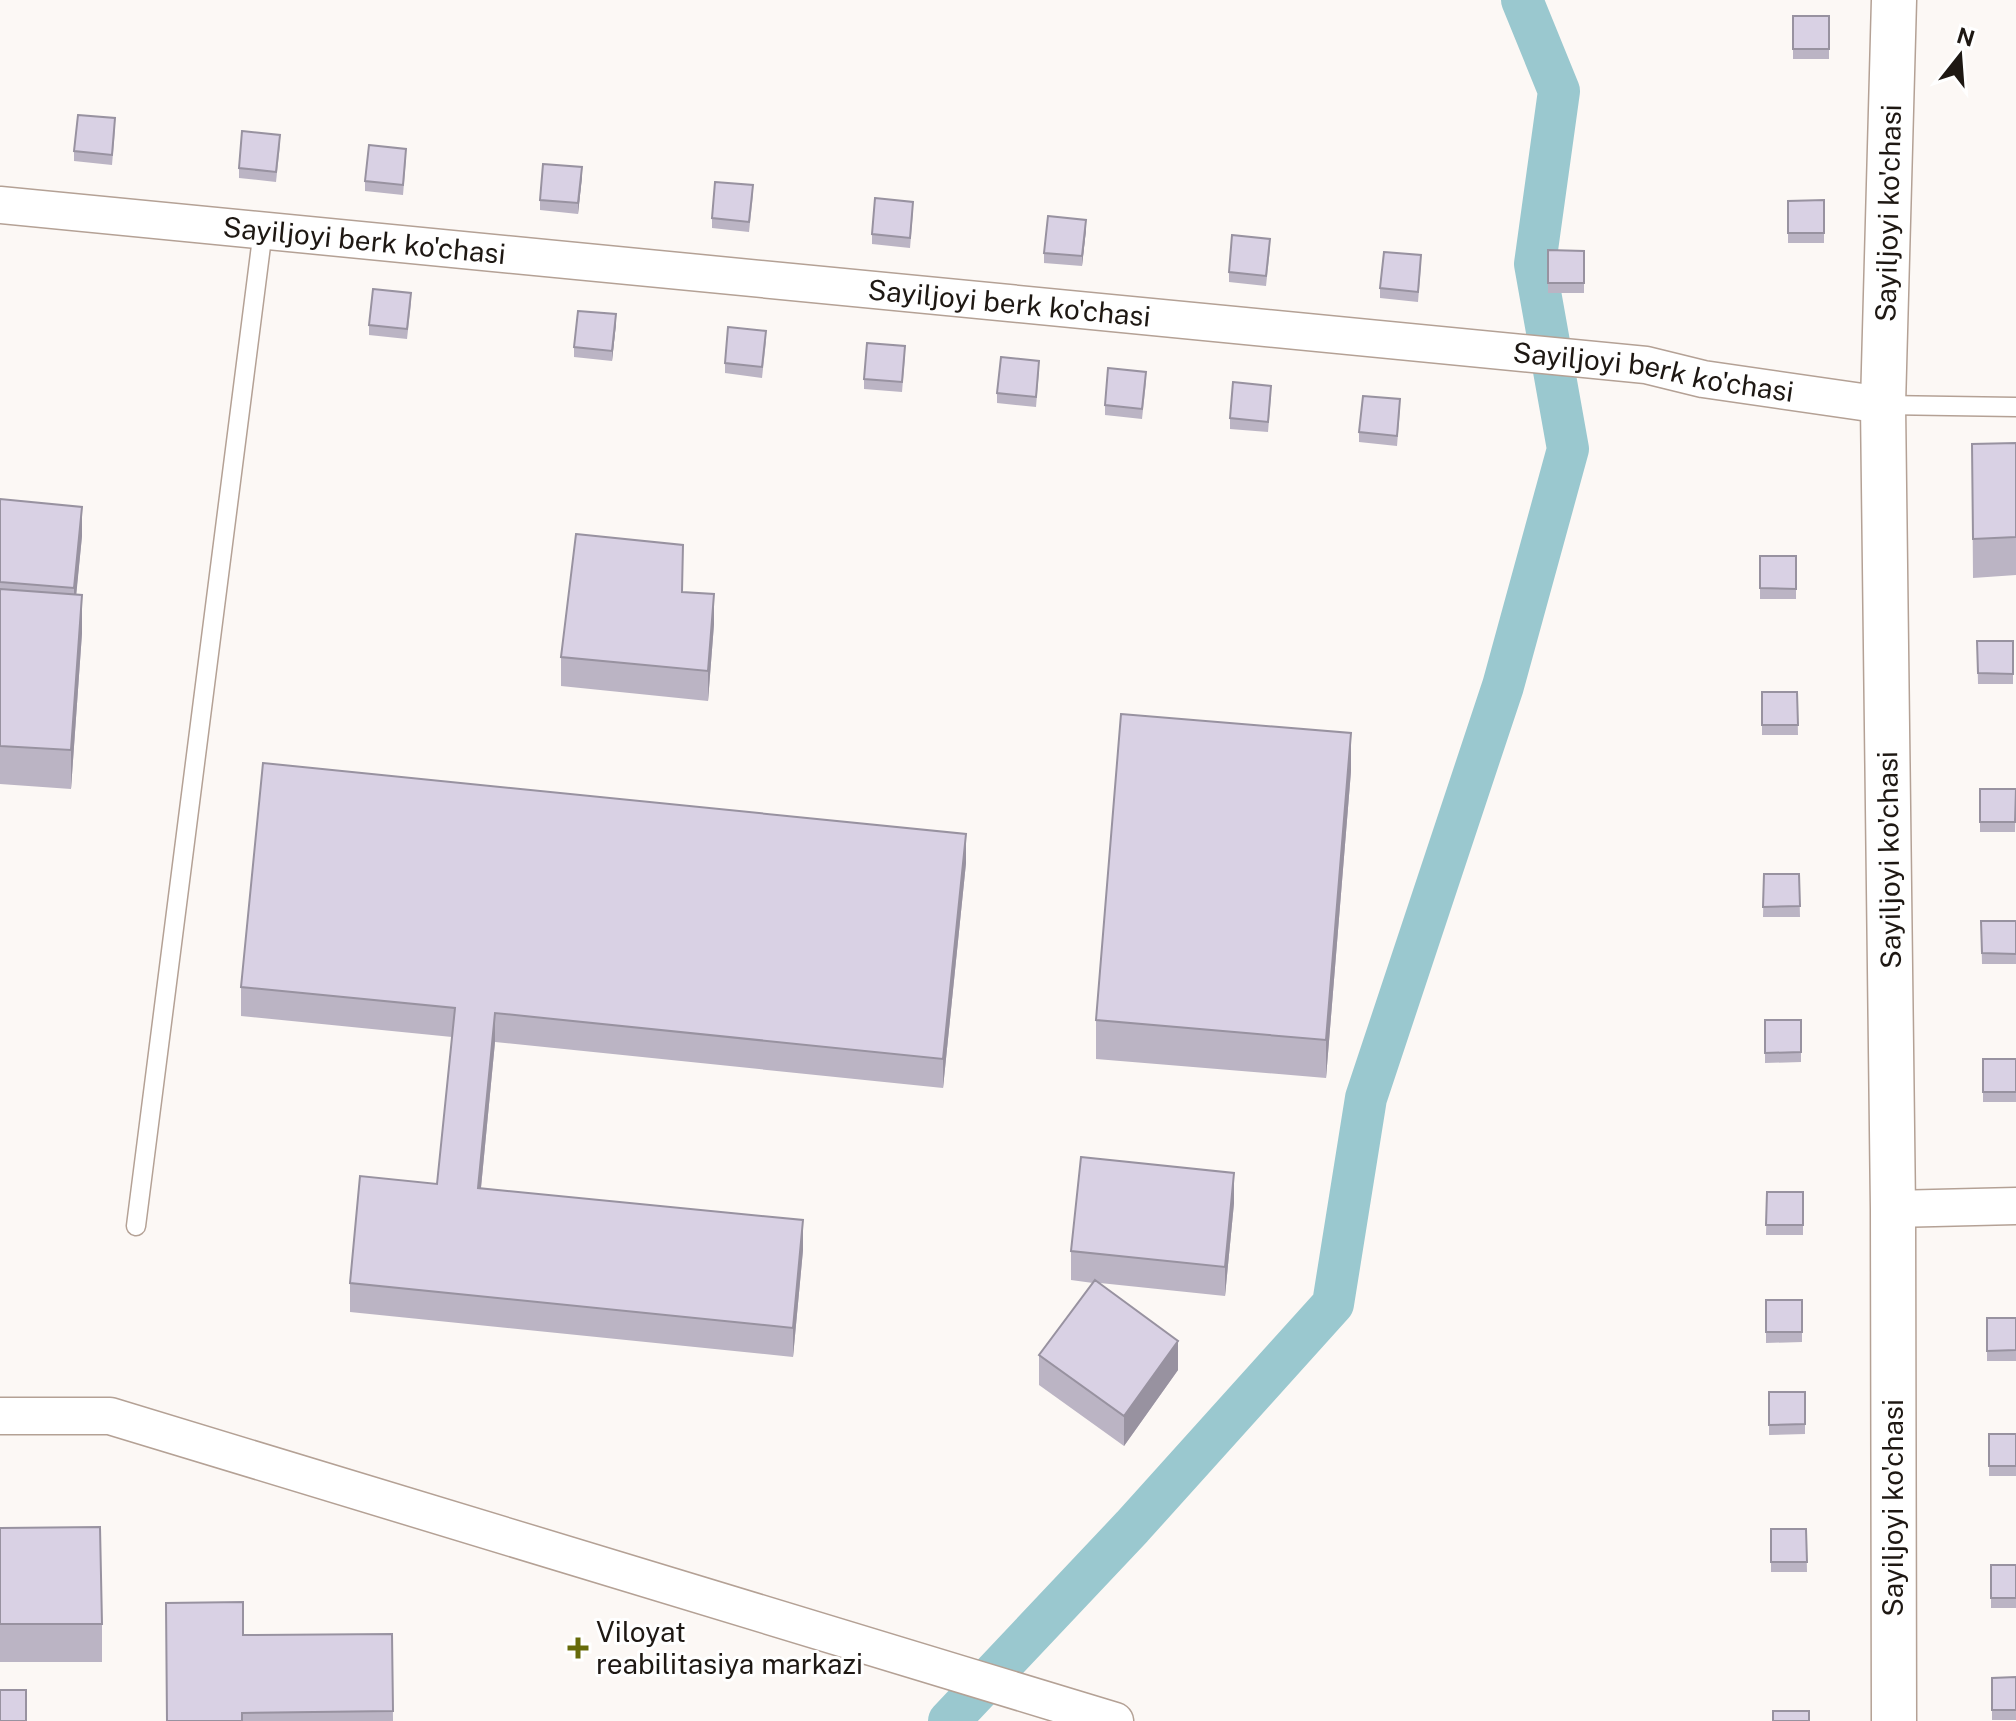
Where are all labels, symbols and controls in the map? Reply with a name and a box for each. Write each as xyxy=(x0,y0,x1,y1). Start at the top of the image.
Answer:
north arrow xyxy=(1920,16,2000,96)
text: N xyxy=(1954,22,1978,52)
street label: Sayiljoyi ko'chasi xyxy=(1868,104,1907,322)
street label: Sayiljoyi berk ko'chasi xyxy=(221,210,507,270)
street label: Sayiljoyi berk ko'chasi xyxy=(866,272,1152,333)
street label: Sayiljoyi berk ko'chasi xyxy=(1511,335,1796,408)
street label: Sayiljoyi ko'chasi xyxy=(1870,751,1907,969)
street label: Sayiljoyi ko'chasi xyxy=(1876,1399,1909,1617)
place label: Viloyat reabilitasiya markazi xyxy=(596,1615,863,1680)
marker: Viloyat reabilitasiya markazi xyxy=(567,1637,589,1659)

